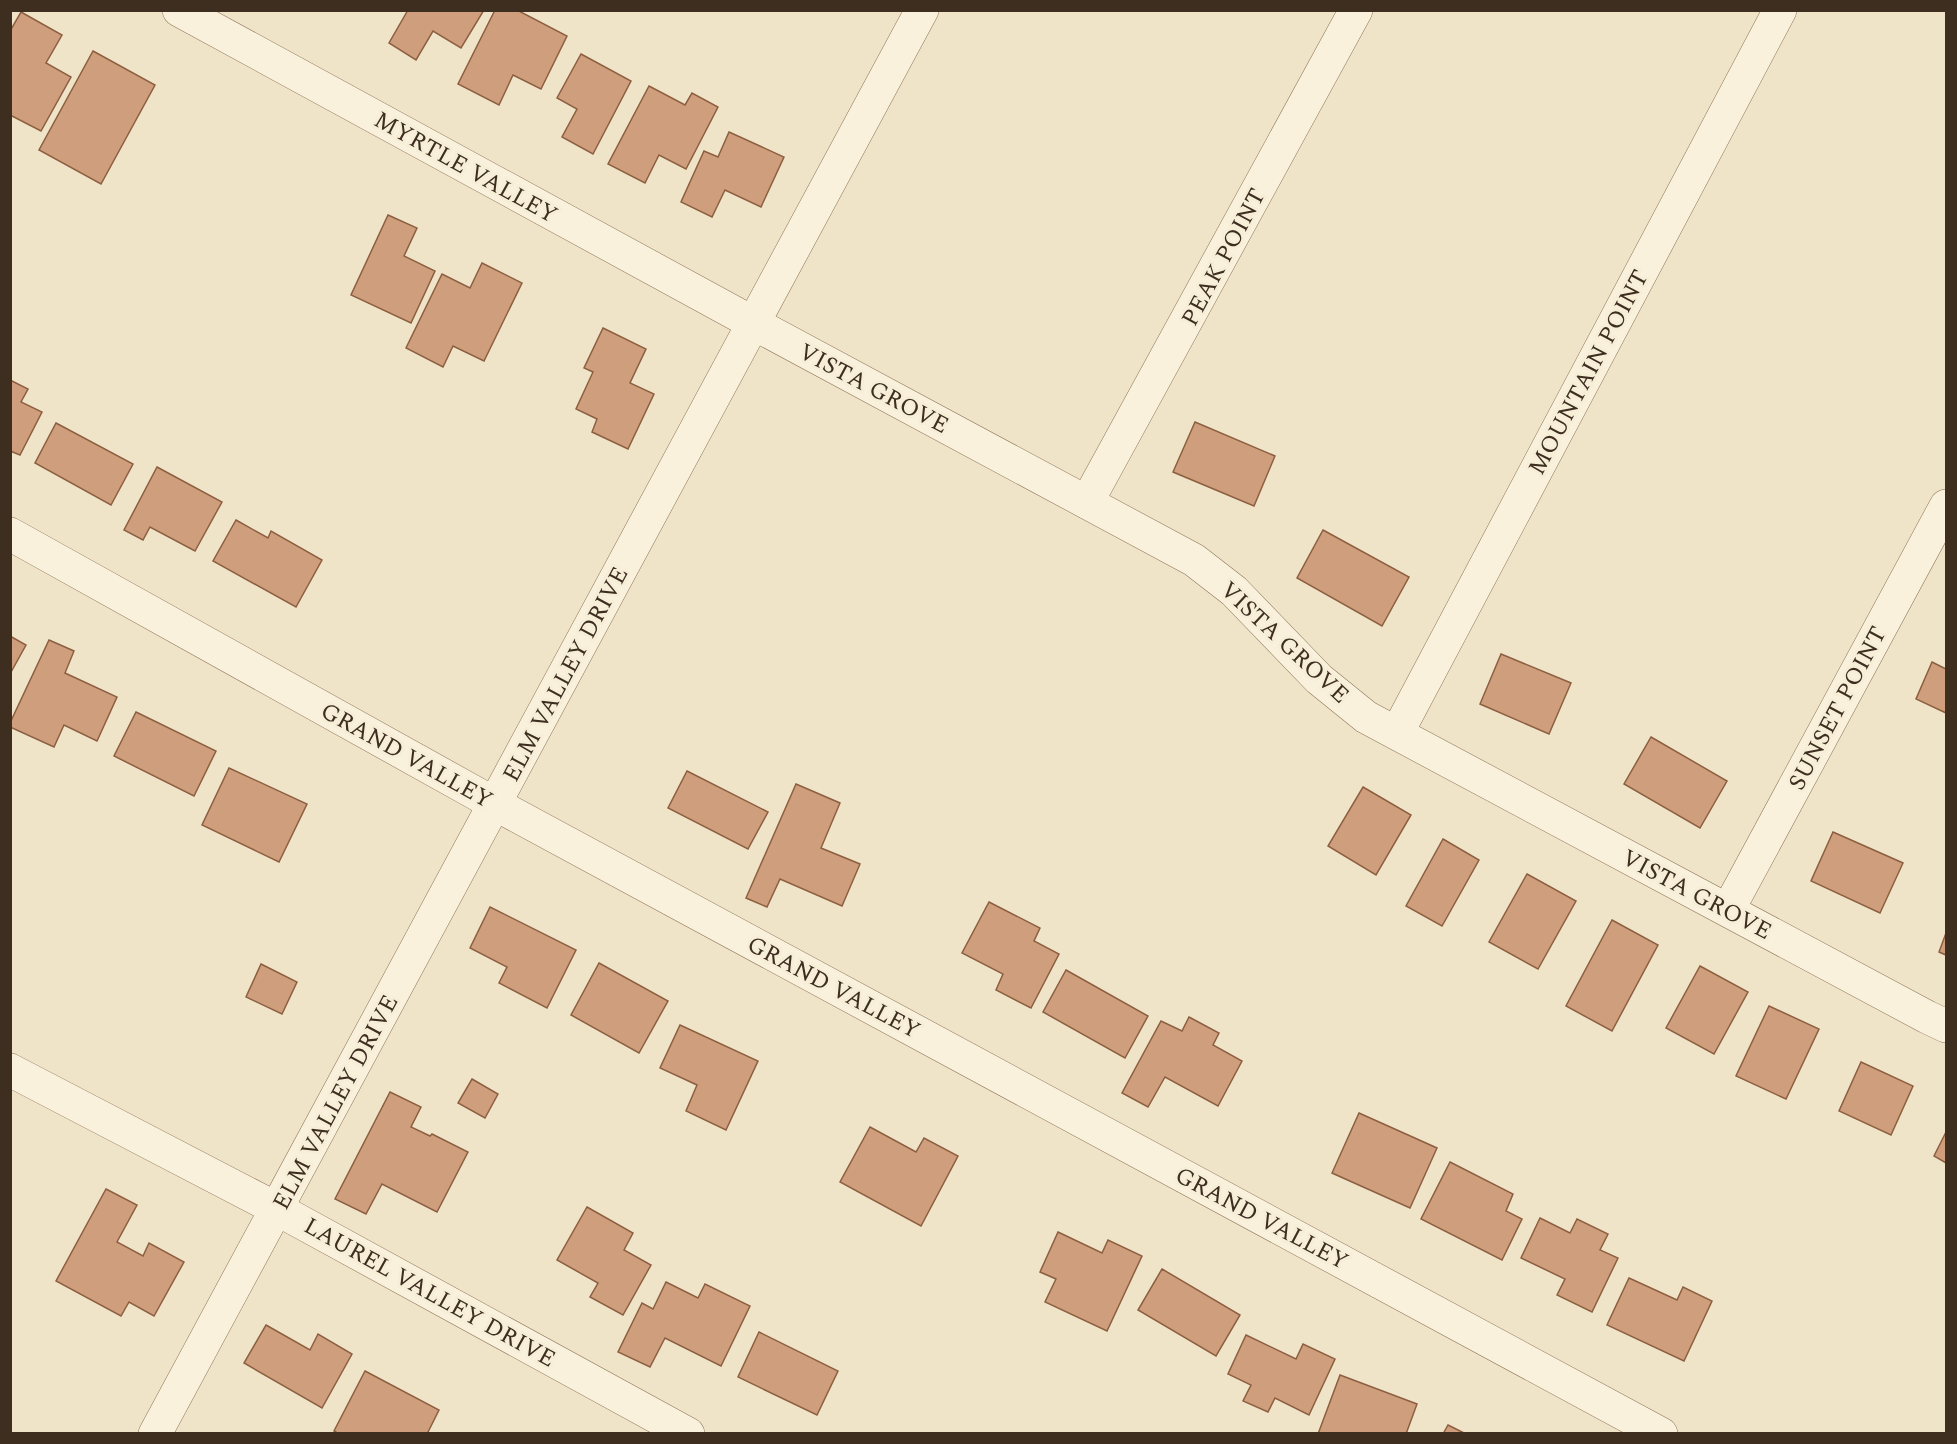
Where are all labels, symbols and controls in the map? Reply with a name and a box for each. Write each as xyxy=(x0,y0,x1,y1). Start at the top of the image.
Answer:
street label: MYRTLE VALLEY xyxy=(367,102,564,233)
street label: PEAK POINT xyxy=(1172,182,1275,333)
street label: MOUNTAIN POINT xyxy=(1519,263,1658,482)
street label: VISTA GROVE xyxy=(792,334,955,444)
street label: ELM VALLEY DRIVE xyxy=(494,560,638,789)
street label: VISTA GROVE xyxy=(1211,573,1357,712)
street label: SUNSET POINT xyxy=(1779,620,1896,797)
street label: GRAND VALLEY xyxy=(314,694,499,818)
street label: VISTA GROVE xyxy=(1615,840,1778,950)
street label: GRAND VALLEY xyxy=(740,927,927,1049)
street label: ELM VALLEY DRIVE xyxy=(264,988,408,1217)
street label: GRAND VALLEY xyxy=(1168,1158,1355,1280)
street label: LAUREL VALLEY DRIVE xyxy=(297,1208,562,1377)

